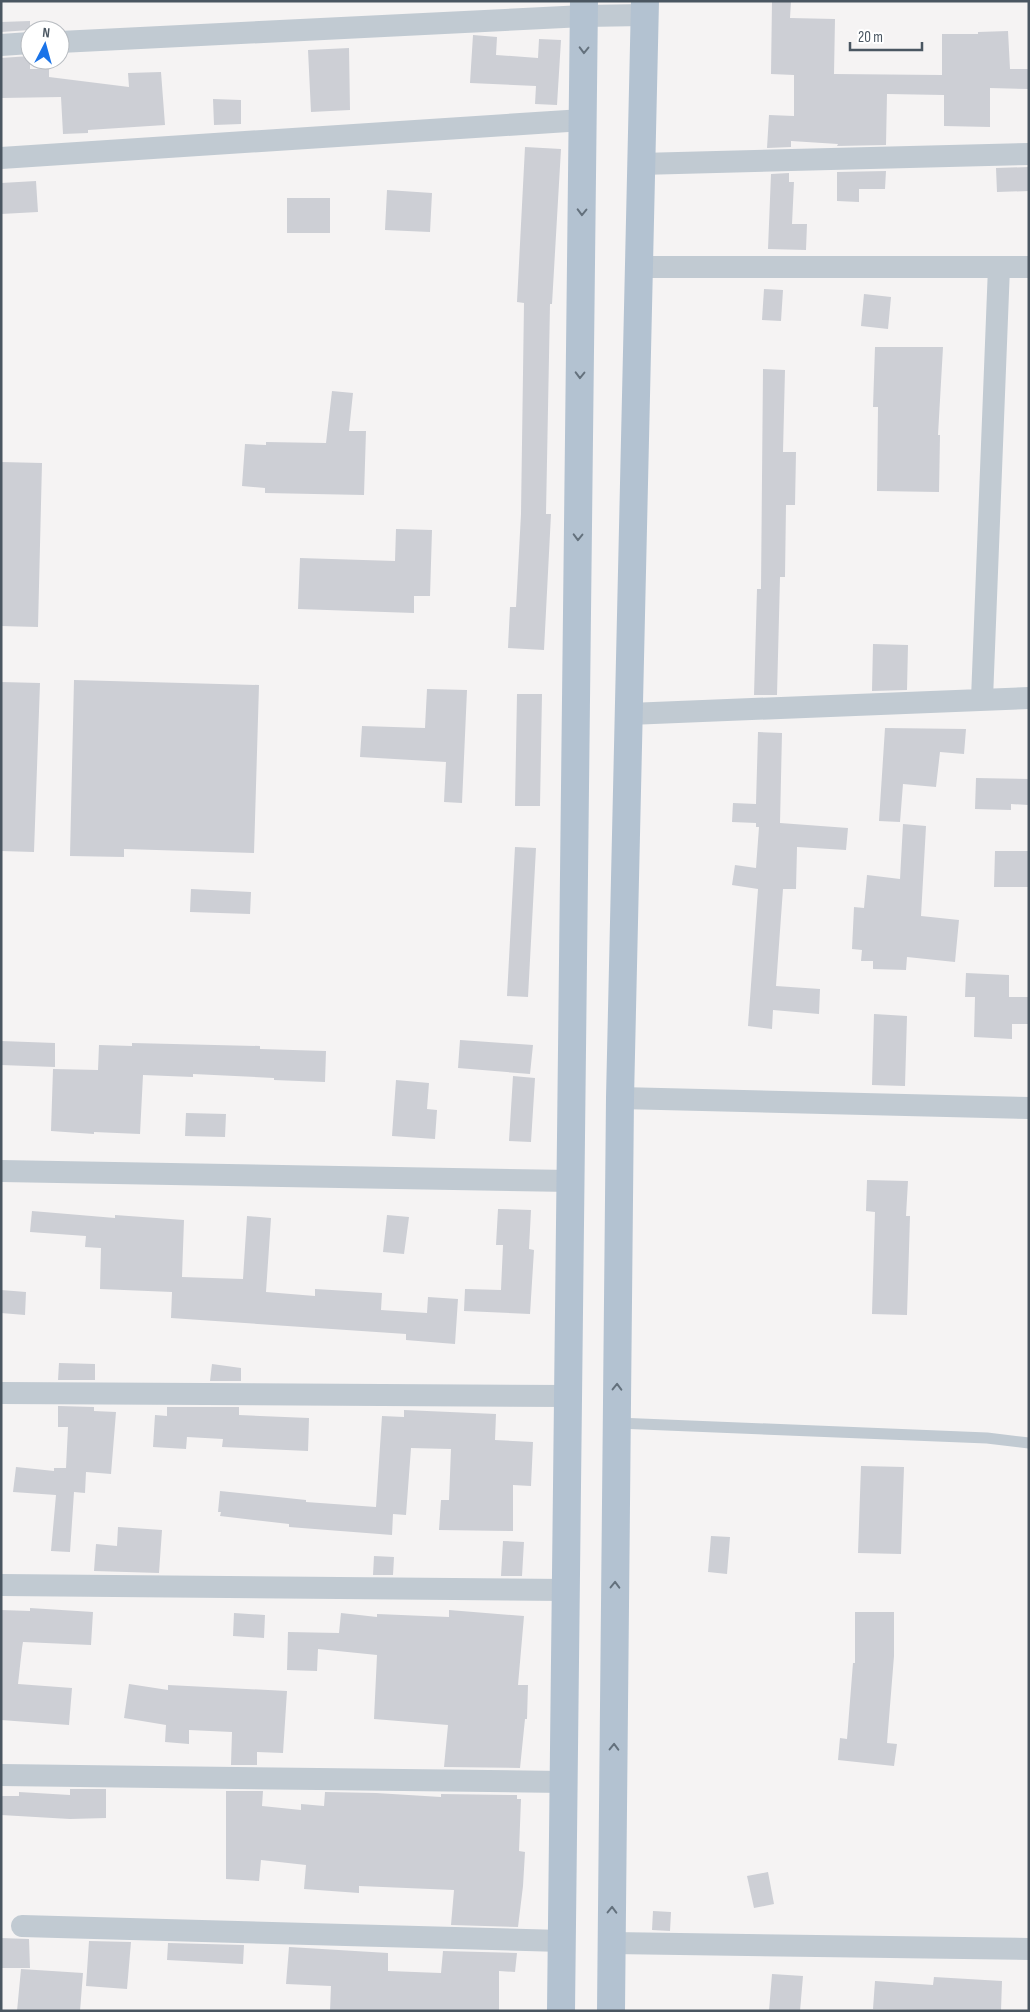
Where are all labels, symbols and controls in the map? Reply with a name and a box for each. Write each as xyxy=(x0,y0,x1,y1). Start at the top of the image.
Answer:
north arrow xyxy=(20,20,70,70)
scale bar xyxy=(850,20,922,52)
text: N xyxy=(42,24,51,41)
text: 20 m xyxy=(858,28,883,47)
one-way arrow xyxy=(578,46,589,54)
one-way arrow xyxy=(577,209,587,217)
one-way arrow xyxy=(575,372,585,379)
one-way arrow xyxy=(573,534,583,542)
one-way arrow xyxy=(612,1383,622,1390)
one-way arrow xyxy=(610,1580,620,1588)
one-way arrow xyxy=(609,1743,619,1750)
one-way arrow xyxy=(607,1905,617,1913)

